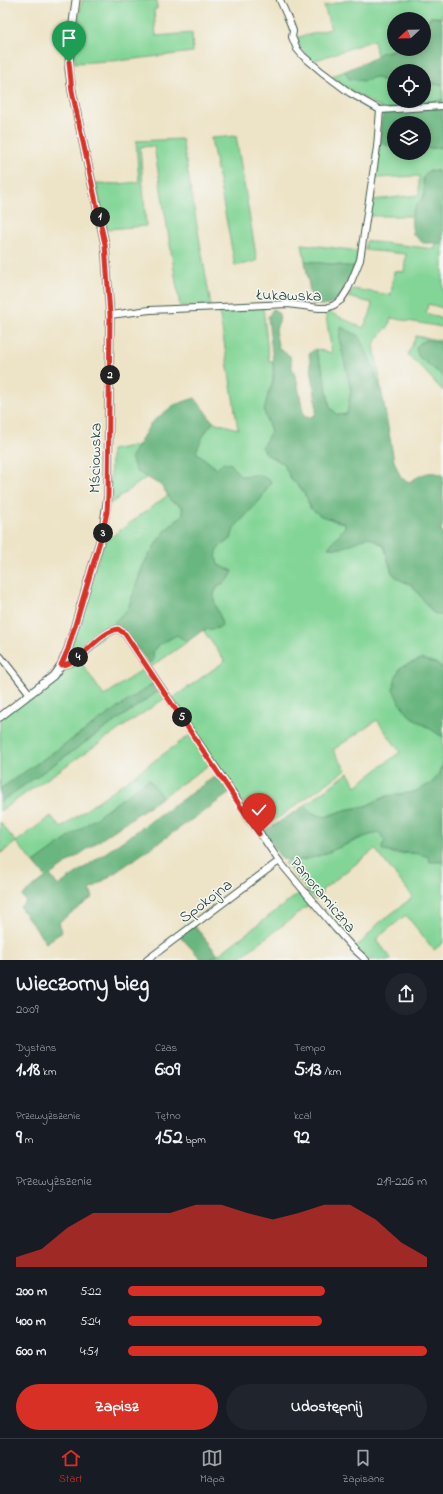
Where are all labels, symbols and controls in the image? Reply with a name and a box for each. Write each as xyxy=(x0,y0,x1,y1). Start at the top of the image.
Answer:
north arrow xyxy=(387,12,431,56)
map controls xyxy=(387,12,431,160)
pin xyxy=(52,21,86,62)
icon: arrive xyxy=(58,27,80,49)
button: locate xyxy=(387,64,431,108)
button: layers xyxy=(387,116,431,160)
pin: 1 xyxy=(90,207,110,227)
text: 1 xyxy=(98,209,102,225)
street label: Łukawska xyxy=(255,283,322,309)
pin: 2 xyxy=(100,365,120,385)
text: 2 xyxy=(107,367,113,383)
street label: Mściowska xyxy=(83,423,109,493)
pin: 3 xyxy=(93,523,113,543)
text: 3 xyxy=(101,525,105,541)
pin: 4 xyxy=(68,647,88,667)
text: 4 xyxy=(76,649,80,665)
pin: 5 xyxy=(172,707,192,727)
text: 5 xyxy=(179,709,185,725)
pin xyxy=(242,793,276,834)
icon: check xyxy=(248,799,270,821)
street label: Panoramiczna xyxy=(284,852,361,938)
street label: Spokojna xyxy=(174,873,238,930)
text: Wieczorny bieg xyxy=(16,969,149,1001)
button: share xyxy=(385,973,427,1015)
text: 20:09 xyxy=(16,1000,39,1019)
text: Dystans xyxy=(16,1040,56,1056)
text: Czas xyxy=(155,1040,177,1056)
text: Tempo xyxy=(294,1040,325,1056)
text: 1.18 xyxy=(16,1056,40,1085)
text: 6:09 xyxy=(155,1056,180,1085)
text: 5:13 xyxy=(294,1056,322,1085)
text: km xyxy=(40,1064,56,1080)
text: /km xyxy=(322,1064,341,1080)
text: Przewyższenie xyxy=(16,1108,80,1124)
text: Tętno xyxy=(155,1108,181,1124)
text: kcal xyxy=(294,1108,312,1124)
text: 9 xyxy=(16,1124,22,1153)
text: 152 xyxy=(155,1124,183,1153)
text: 92 xyxy=(294,1124,310,1153)
text: m xyxy=(22,1132,33,1148)
text: bpm xyxy=(183,1132,206,1148)
text: Przewyższenie xyxy=(16,1172,92,1191)
text: 219–226 m xyxy=(377,1172,427,1191)
text: 200 m xyxy=(16,1282,47,1301)
text: 5:22 xyxy=(80,1282,101,1301)
text: 400 m xyxy=(16,1312,46,1331)
text: 5:24 xyxy=(80,1312,100,1331)
text: 600 m xyxy=(16,1342,46,1361)
text: 4:51 xyxy=(80,1342,98,1361)
button: Zapisz xyxy=(16,1384,218,1430)
button: Udostępnij xyxy=(226,1384,427,1430)
tab: Start xyxy=(59,1447,83,1487)
tab: Mapa xyxy=(200,1447,225,1487)
tab: Zapisane xyxy=(342,1447,384,1487)

